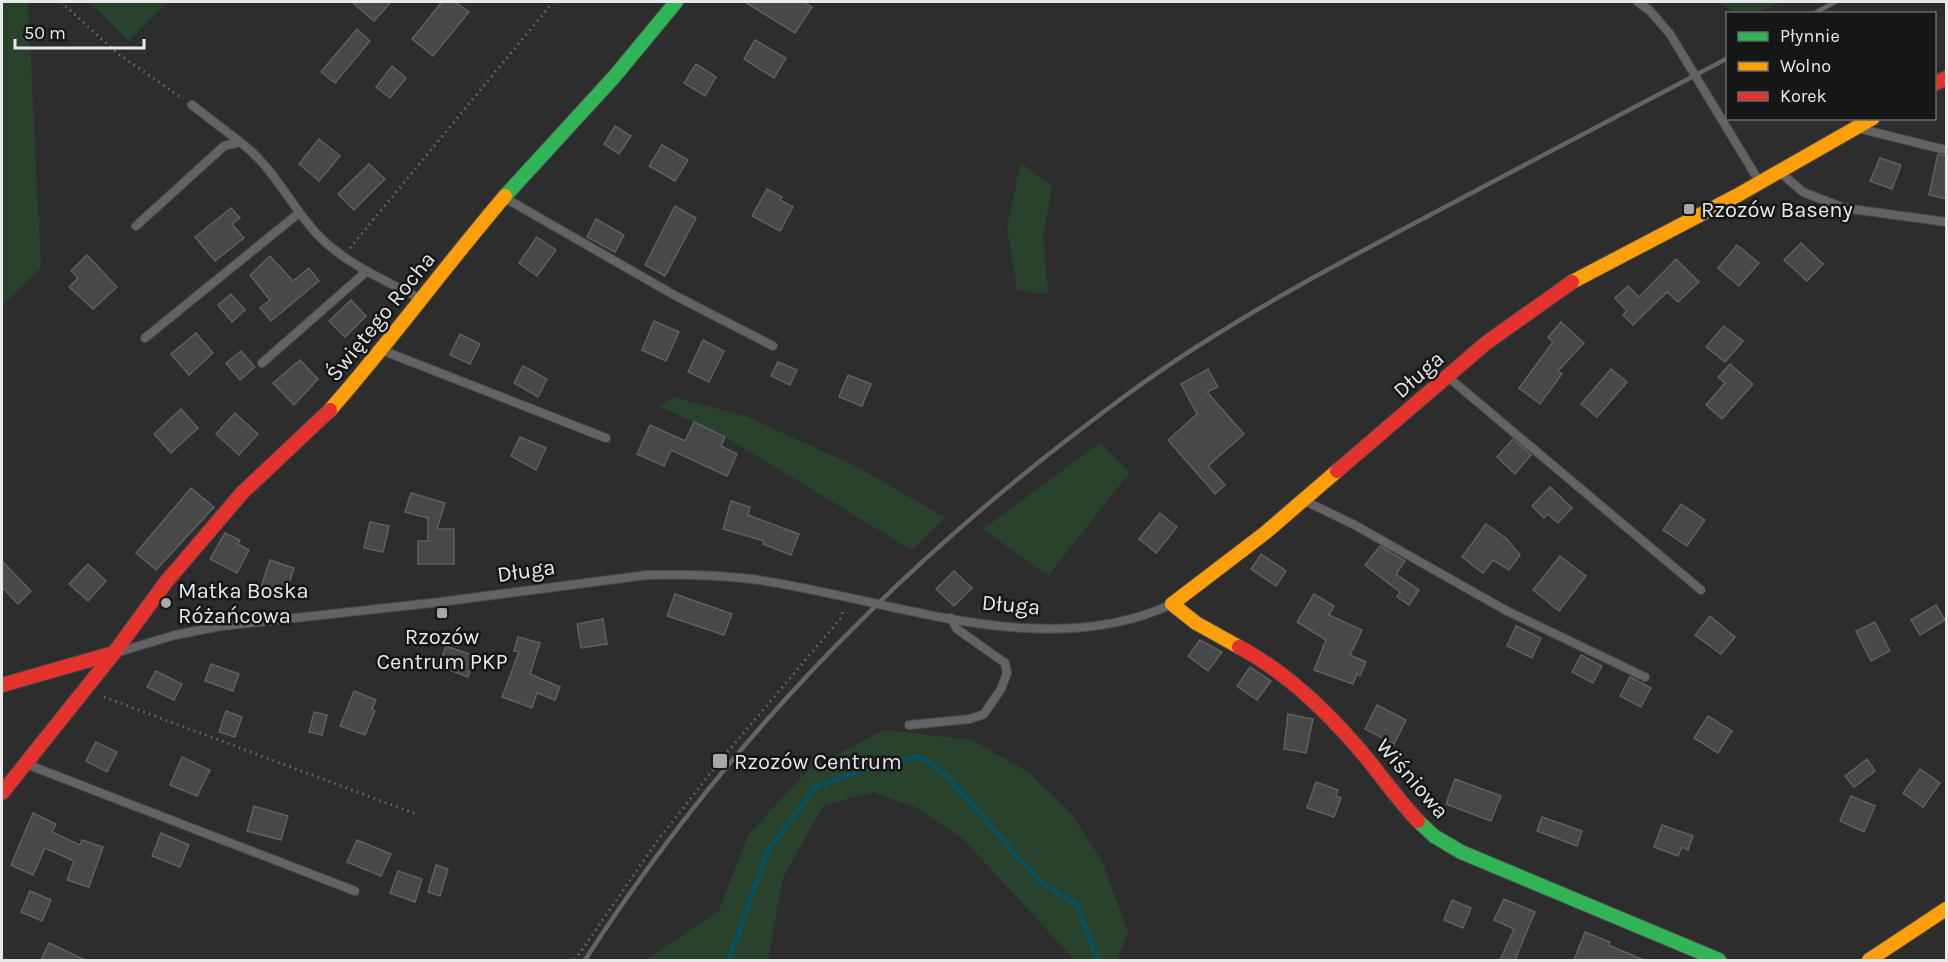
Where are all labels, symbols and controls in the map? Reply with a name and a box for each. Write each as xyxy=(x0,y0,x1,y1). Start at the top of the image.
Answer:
scale bar xyxy=(15,12,144,50)
legend xyxy=(1726,12,1936,120)
text: 50 m xyxy=(24,22,66,44)
text: Płynnie xyxy=(1780,25,1840,47)
text: Wolno xyxy=(1780,55,1831,77)
text: Korek xyxy=(1780,85,1827,107)
place label: Rzozów Baseny xyxy=(1701,197,1853,223)
marker: Rzozów Baseny xyxy=(1682,202,1696,216)
street label: Świętego Rocha xyxy=(320,246,441,386)
street label: Długa xyxy=(1388,346,1449,404)
street label: Długa xyxy=(495,554,557,588)
place label: Matka Boska Różańcowa xyxy=(178,578,309,629)
street label: Długa xyxy=(981,589,1041,620)
marker: Matka Boska Różańcowa xyxy=(159,596,173,610)
marker: Rzozów Centrum PKP xyxy=(435,606,449,620)
place label: Rzozów Centrum PKP xyxy=(376,624,508,675)
street label: Wiśniowa xyxy=(1370,733,1454,824)
place label: Rzozów Centrum xyxy=(734,749,902,775)
marker: Rzozów Centrum xyxy=(711,752,729,770)

